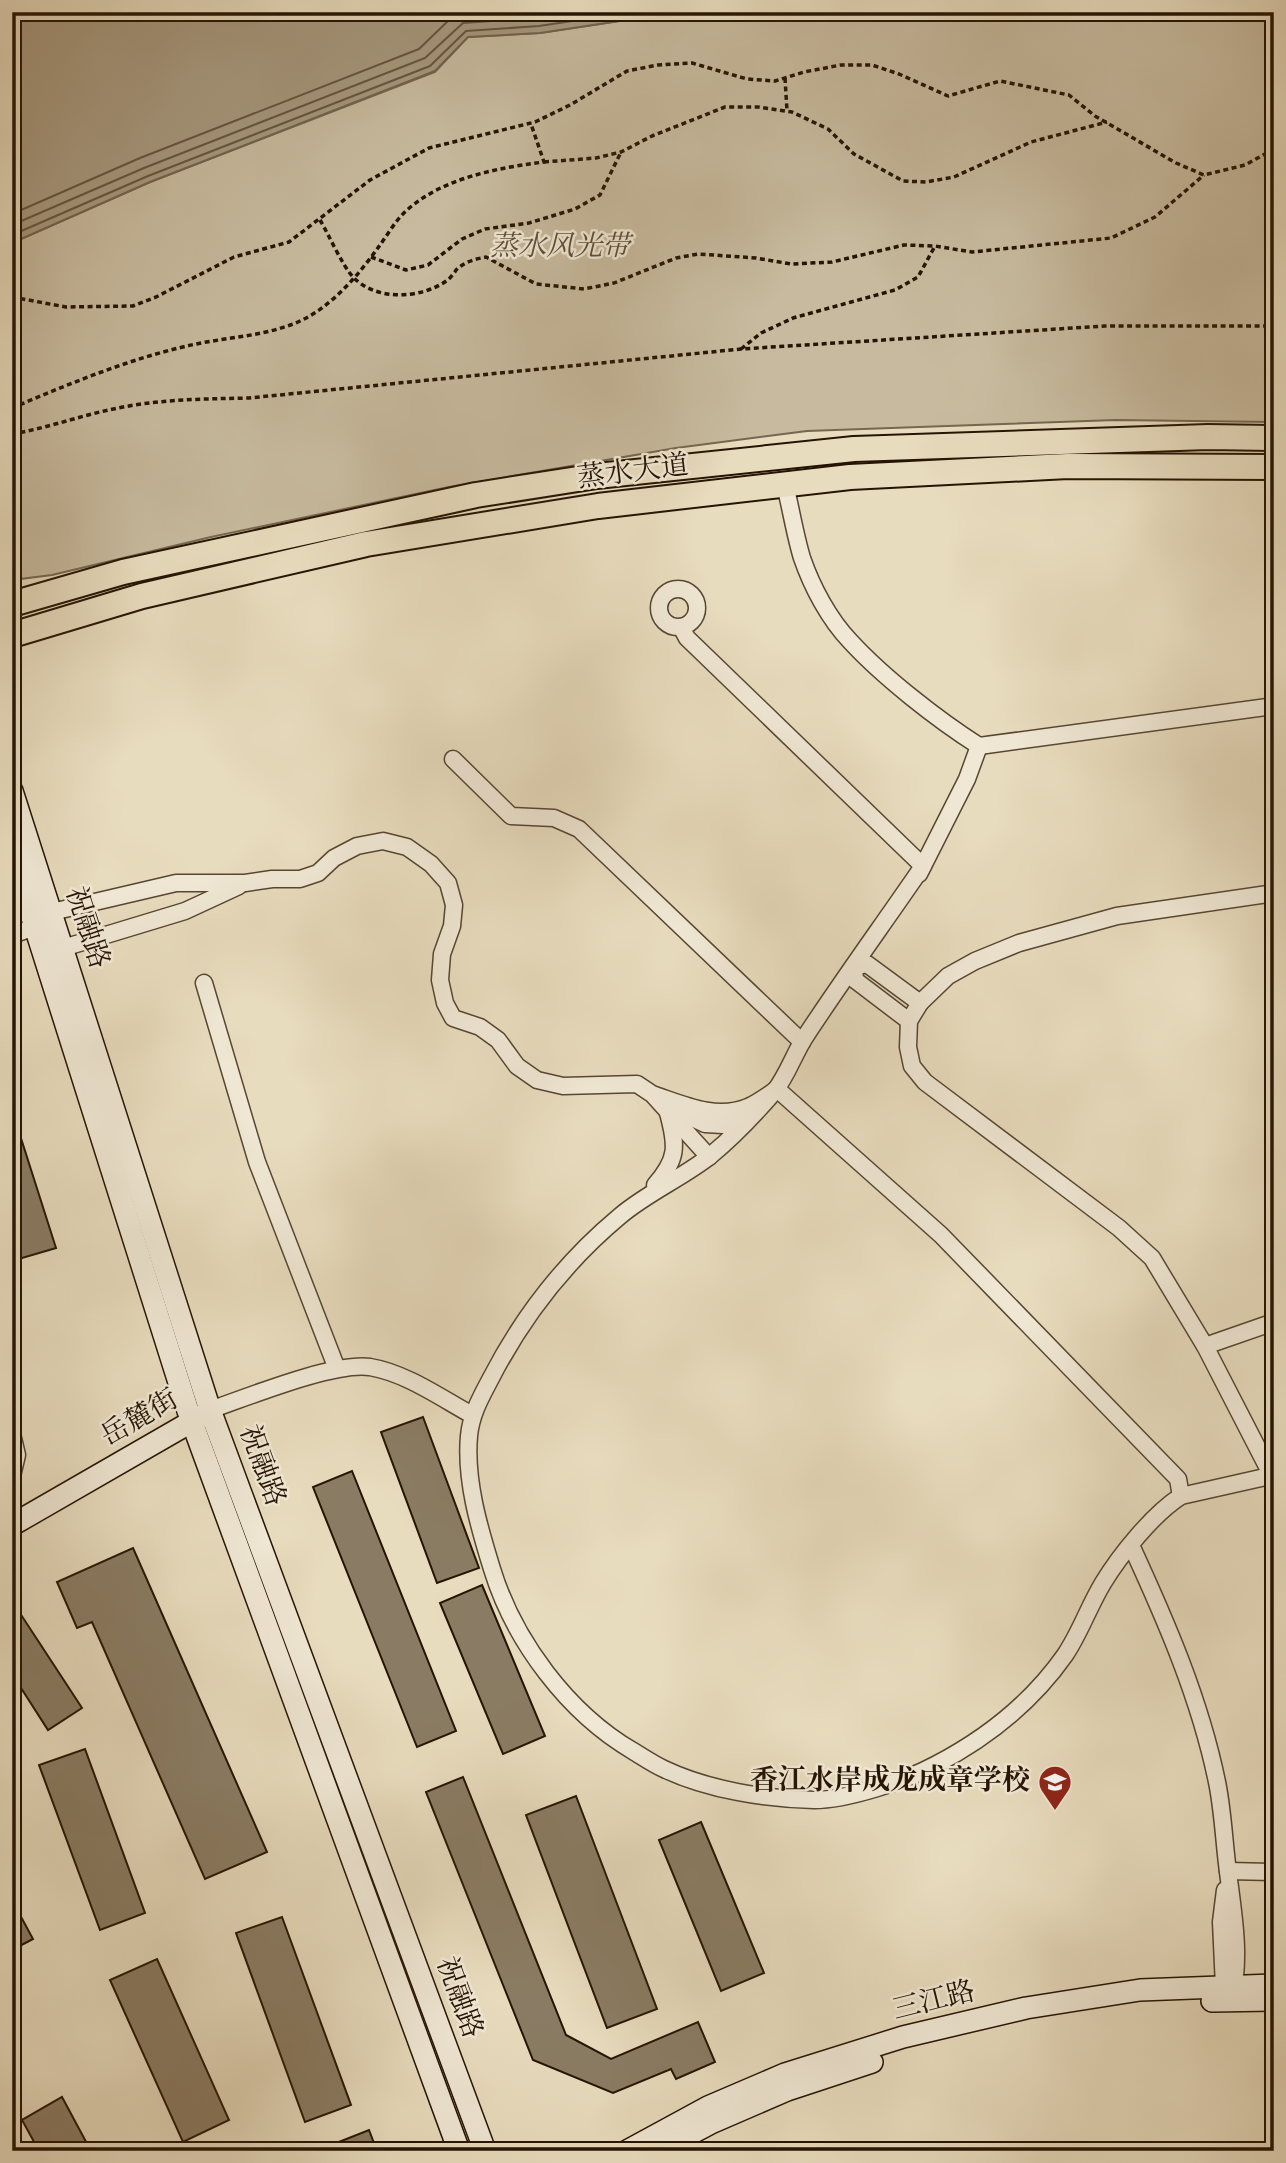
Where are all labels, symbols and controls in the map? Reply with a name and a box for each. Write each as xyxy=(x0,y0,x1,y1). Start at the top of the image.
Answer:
park label: 蒸水风光带 xyxy=(490,228,634,268)
street label: 蒸水大道 xyxy=(575,446,691,500)
street label: 祝融路 xyxy=(54,882,118,974)
street label: 岳麓街 xyxy=(94,1381,186,1457)
street label: 祝融路 xyxy=(228,1420,294,1512)
place label: 香江水岸成龙成章学校 xyxy=(750,1762,1030,1802)
school or university icon: 香江水岸成龙成章学校 xyxy=(1036,1763,1074,1812)
street label: 祝融路 xyxy=(425,1952,491,2044)
street label: 三江路 xyxy=(888,1972,980,2032)

